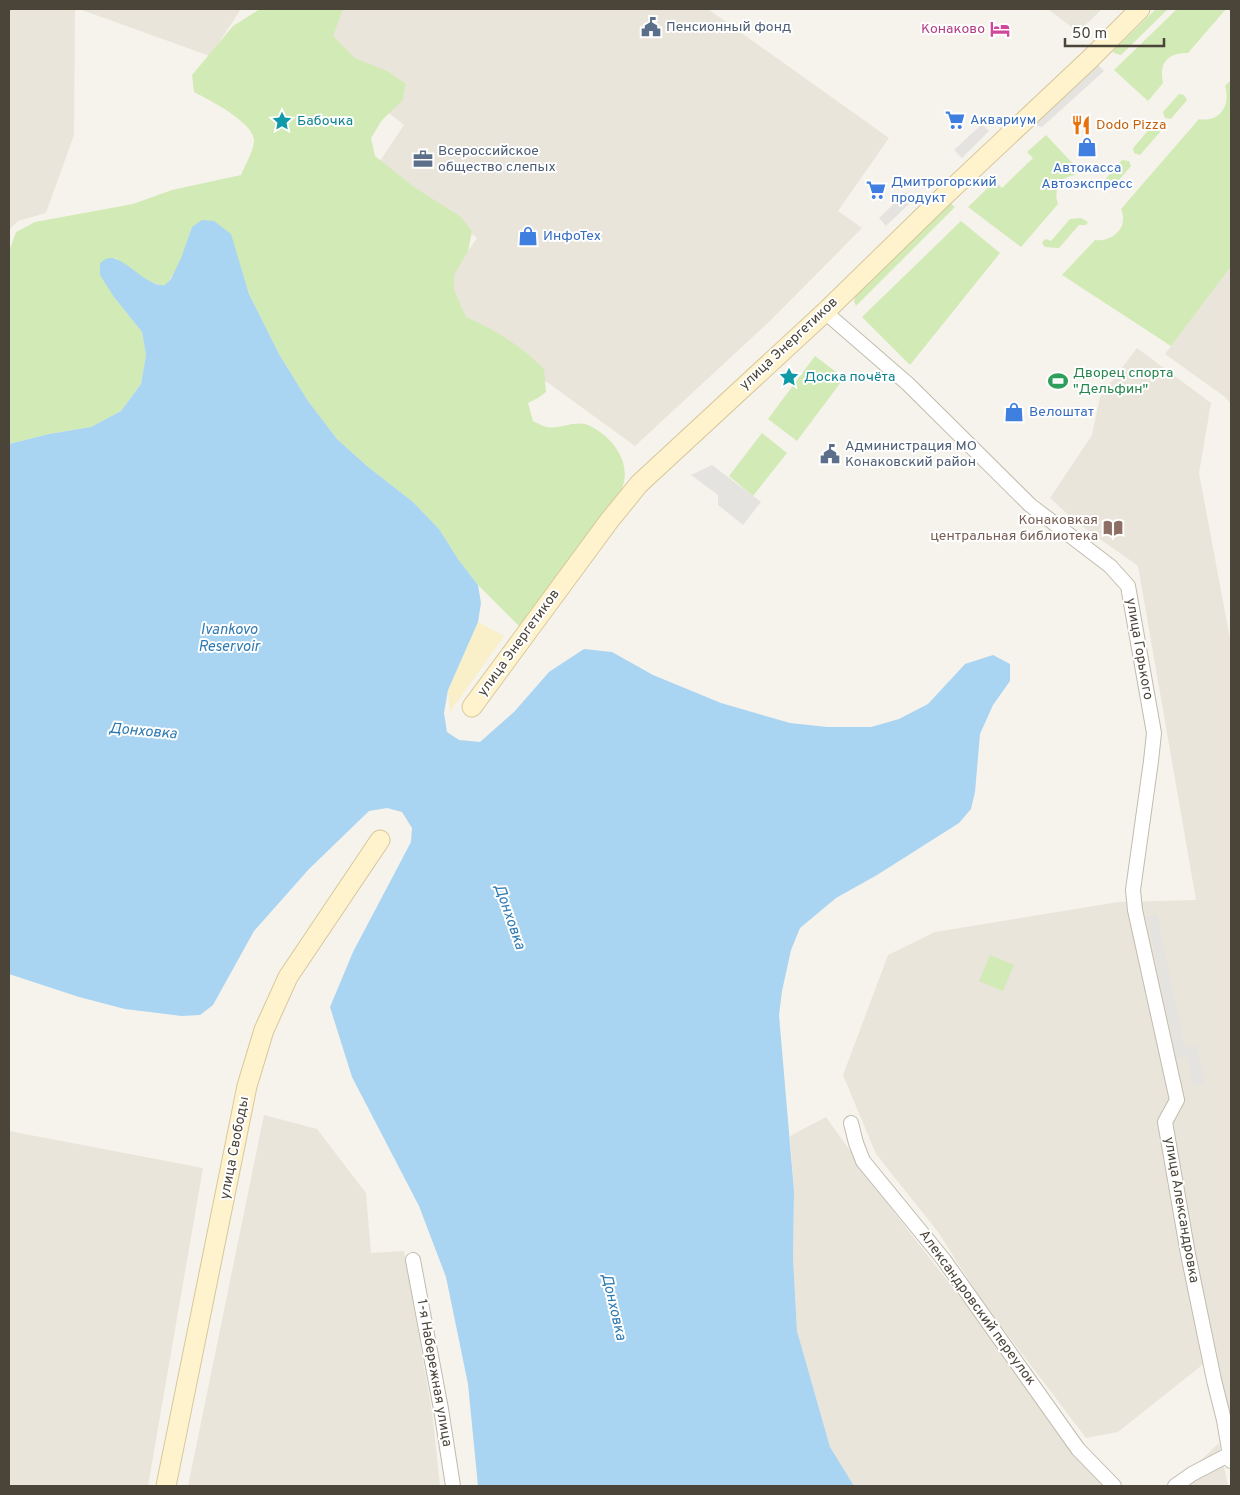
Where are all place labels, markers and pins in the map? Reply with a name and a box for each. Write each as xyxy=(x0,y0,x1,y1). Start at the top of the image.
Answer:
public building icon: Пенсионный фонд xyxy=(640,16,662,38)
hotel icon: Конаково xyxy=(989,18,1011,40)
place label: Пенсионный фонд xyxy=(666,19,791,36)
place label: Конаково xyxy=(921,21,985,38)
supermarket icon: Аквариум xyxy=(944,109,966,131)
place icon: Бабочка xyxy=(271,110,293,132)
place label: Аквариум xyxy=(970,112,1036,129)
place label: Бабочка xyxy=(297,113,353,130)
restaurant icon: Dodo Pizza xyxy=(1070,114,1092,136)
place label: Dodo Pizza xyxy=(1096,117,1166,134)
shop icon: Автокасса Автоэкспресс xyxy=(1076,136,1098,158)
place label: Всероссийское общество слепых xyxy=(438,143,556,176)
office icon: Всероссийское общество слепых xyxy=(412,148,434,170)
place label: Автокасса Автоэкспресс xyxy=(1041,160,1133,193)
place label: Дмитрогорский продукт xyxy=(891,174,997,207)
supermarket icon: Дмитрогорский продукт xyxy=(865,179,887,201)
shop icon: ИнфоТех xyxy=(517,225,539,247)
place label: ИнфоТех xyxy=(543,228,601,245)
place label: Дворец спорта "Дельфин" xyxy=(1073,365,1173,398)
place icon: Доска почёта xyxy=(778,366,800,388)
place label: Доска почёта xyxy=(804,369,895,386)
sports icon: Дворец спорта "Дельфин" xyxy=(1047,370,1069,392)
shop icon: Велоштат xyxy=(1003,401,1025,423)
place label: Велоштат xyxy=(1029,404,1094,421)
place label: Администрация МО Конаковский район xyxy=(845,438,977,471)
public building icon: Администрация МО Конаковский район xyxy=(819,443,841,465)
place label: Конаковкая центральная библиотека xyxy=(930,512,1098,545)
library icon: Конаковкая центральная библиотека xyxy=(1102,517,1124,539)

